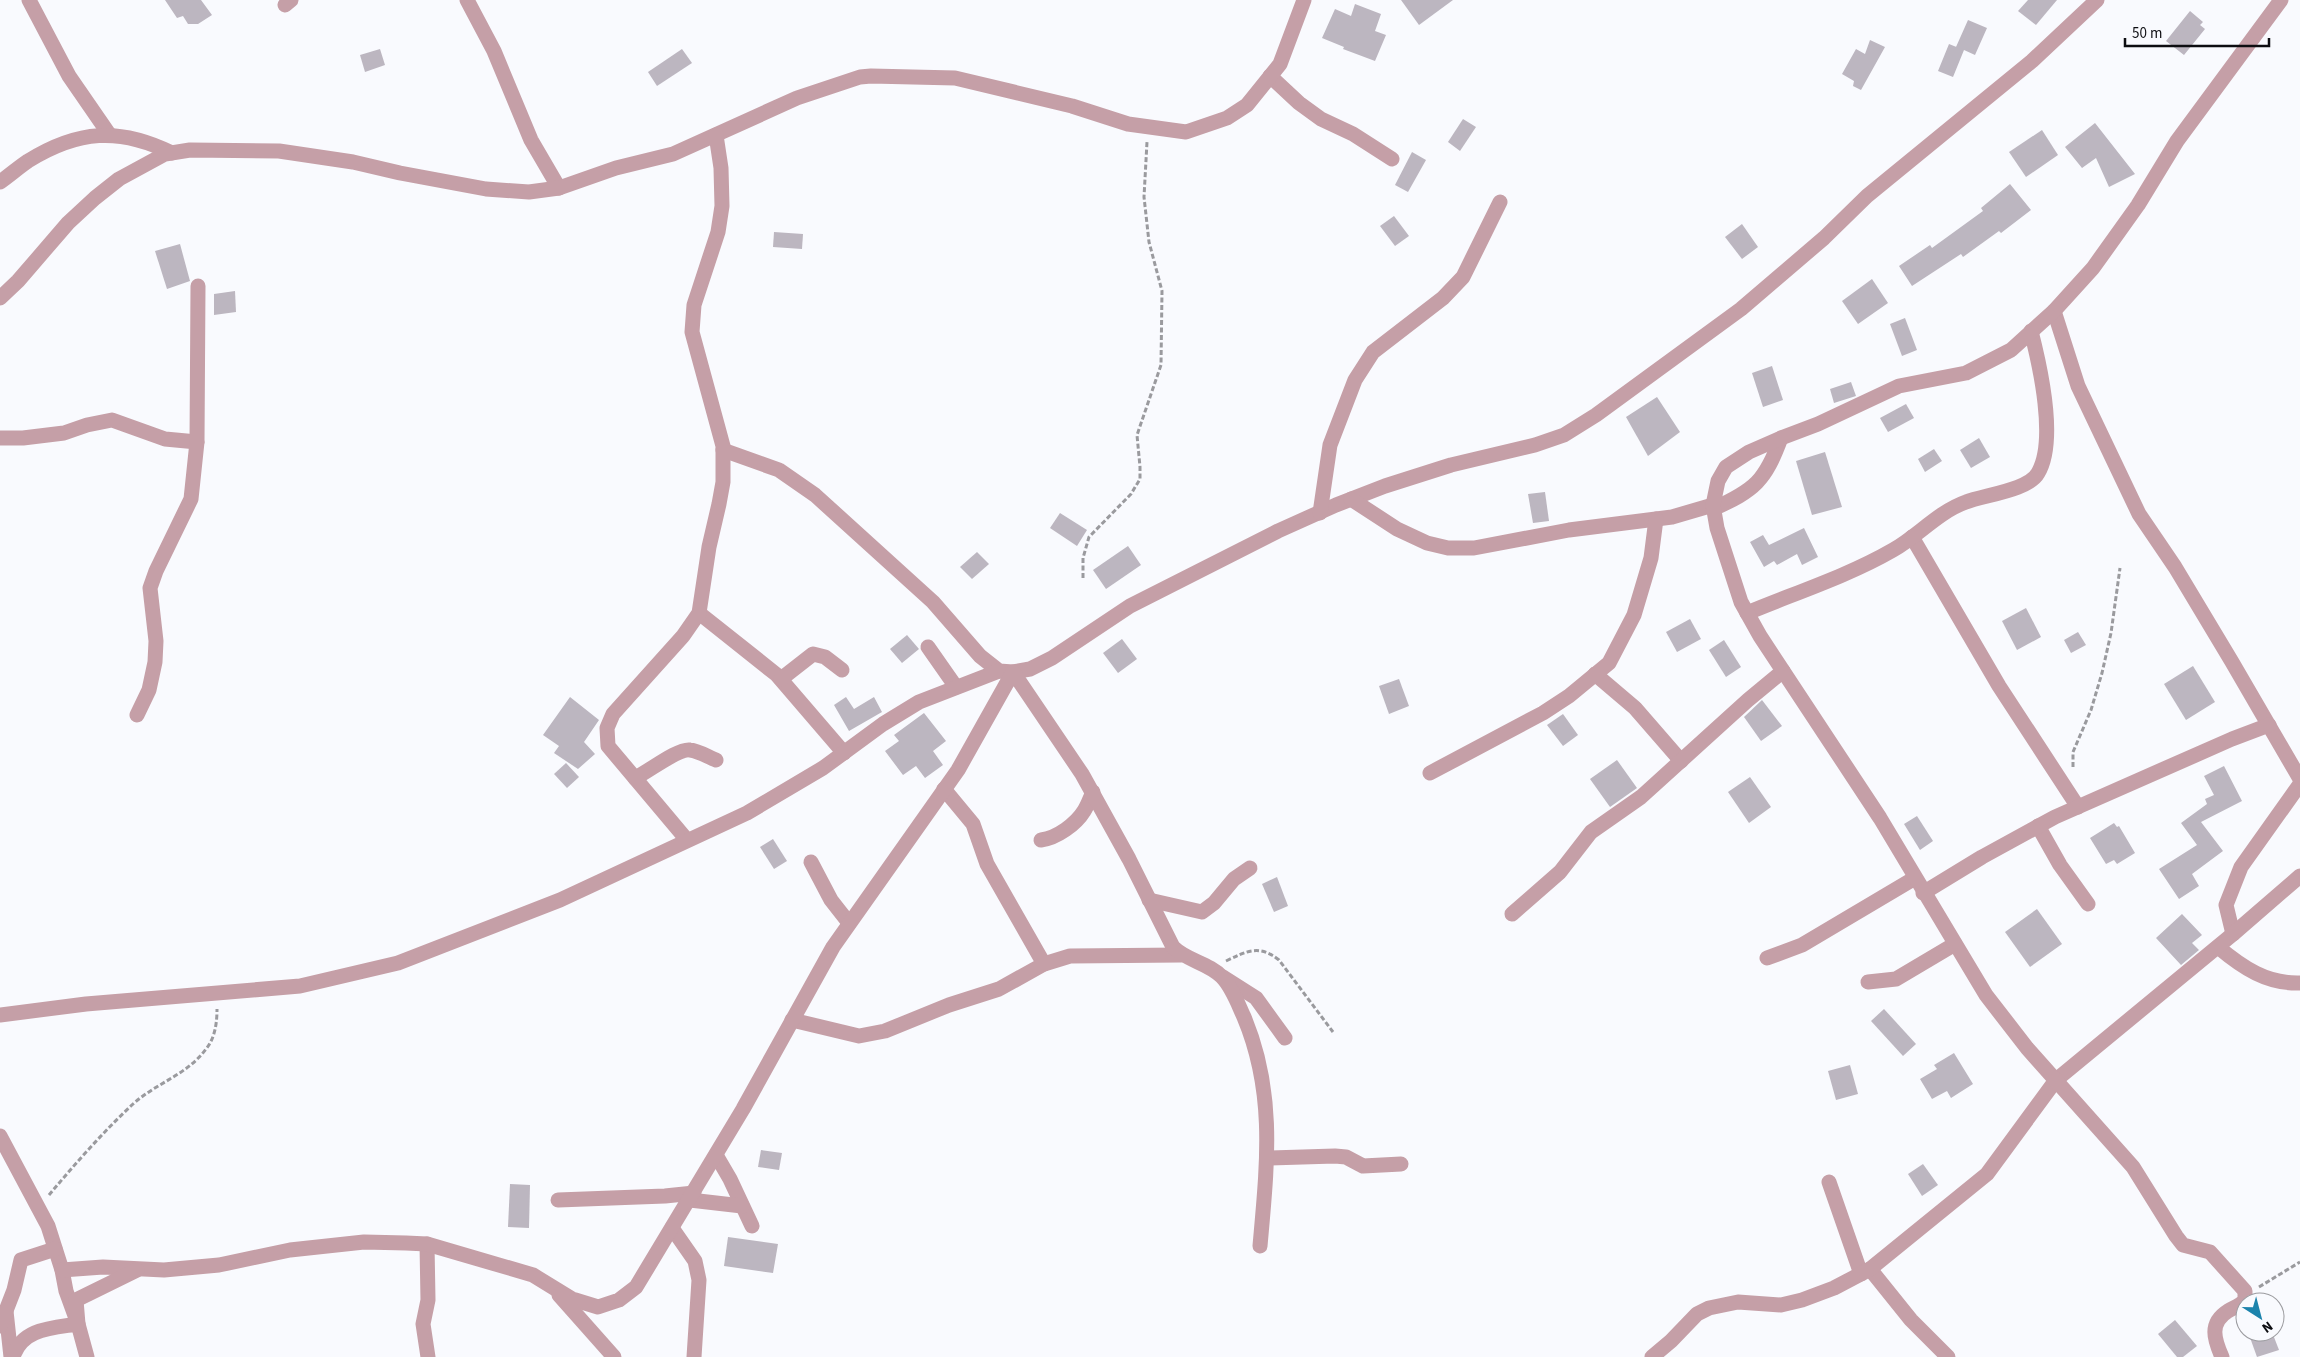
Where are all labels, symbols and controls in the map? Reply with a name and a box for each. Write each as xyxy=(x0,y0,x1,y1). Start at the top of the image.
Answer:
scale bar xyxy=(2125,15,2269,47)
text: 50 m xyxy=(2132,23,2162,44)
north arrow xyxy=(2235,1292,2285,1342)
text: N xyxy=(2257,1316,2277,1338)

